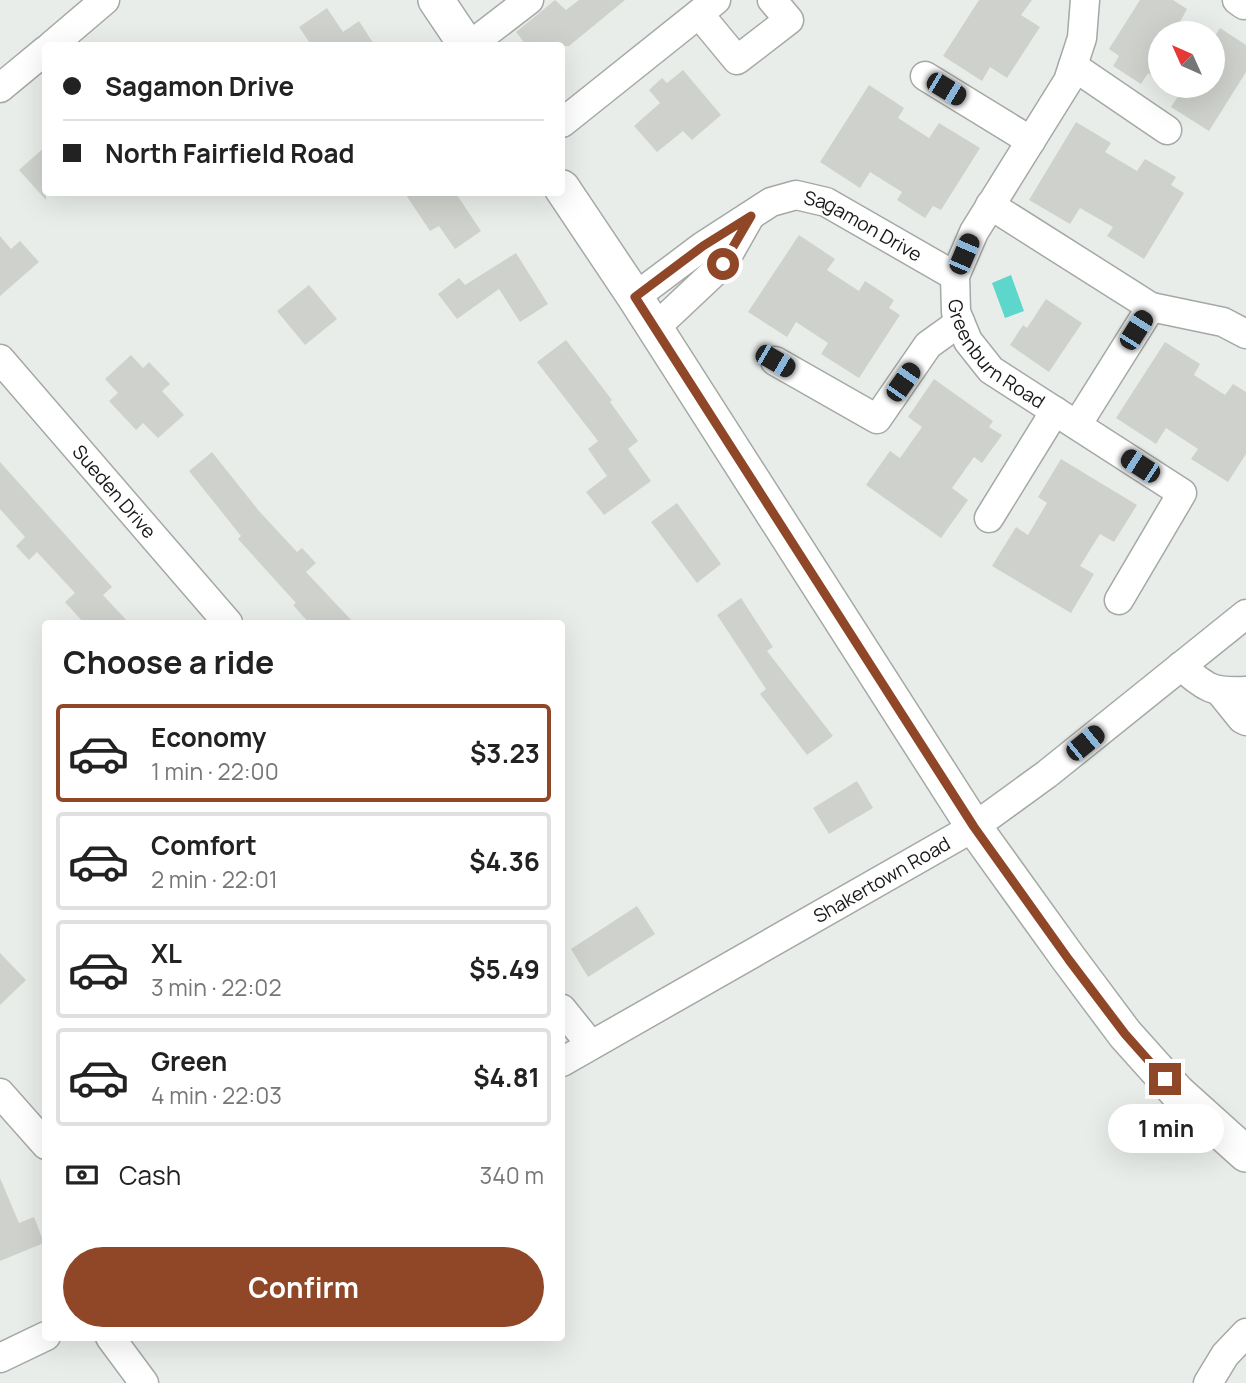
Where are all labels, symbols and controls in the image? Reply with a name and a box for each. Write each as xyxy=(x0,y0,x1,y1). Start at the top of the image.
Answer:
north arrow xyxy=(1148,21,1225,98)
map controls xyxy=(1148,21,1225,98)
text: Sagamon Drive xyxy=(105,68,294,104)
car xyxy=(923,69,970,109)
text: North Fairfield Road xyxy=(105,135,355,171)
street label: Sagamon Drive xyxy=(801,184,927,267)
car xyxy=(947,231,982,277)
route start xyxy=(707,248,739,280)
street label: Greenburn Road xyxy=(943,299,1050,414)
car xyxy=(1116,307,1157,353)
car xyxy=(752,341,799,381)
car xyxy=(883,359,924,405)
street label: Sueden Drive xyxy=(67,439,162,544)
car xyxy=(1117,446,1164,486)
text: Choose a ride xyxy=(63,640,274,684)
text: Economy xyxy=(151,719,266,755)
icon: car xyxy=(67,722,130,785)
car xyxy=(1063,722,1108,764)
text: $3.23 xyxy=(470,735,540,771)
text: 1 min · 22:00 xyxy=(151,755,279,787)
text: Comfort xyxy=(151,827,257,863)
icon: car xyxy=(67,830,130,893)
street label: Shakertown Road xyxy=(808,830,955,929)
text: $4.36 xyxy=(469,843,540,879)
text: 2 min · 22:01 xyxy=(151,863,278,895)
text: XL xyxy=(151,935,182,971)
icon: car xyxy=(67,938,130,1001)
text: $5.49 xyxy=(469,951,540,987)
text: 3 min · 22:02 xyxy=(151,971,282,1003)
text: Green xyxy=(151,1043,227,1079)
icon: car xyxy=(67,1046,130,1109)
text: $4.81 xyxy=(473,1059,540,1095)
route end xyxy=(1149,1063,1181,1095)
text: 4 min · 22:03 xyxy=(151,1079,282,1111)
callout: 1 min xyxy=(1107,1104,1223,1152)
text: 1 min xyxy=(1138,1112,1194,1144)
icon: cash xyxy=(63,1156,101,1194)
text: Cash xyxy=(119,1157,181,1193)
text: 340 m xyxy=(480,1159,544,1191)
button: Confirm xyxy=(63,1247,544,1327)

